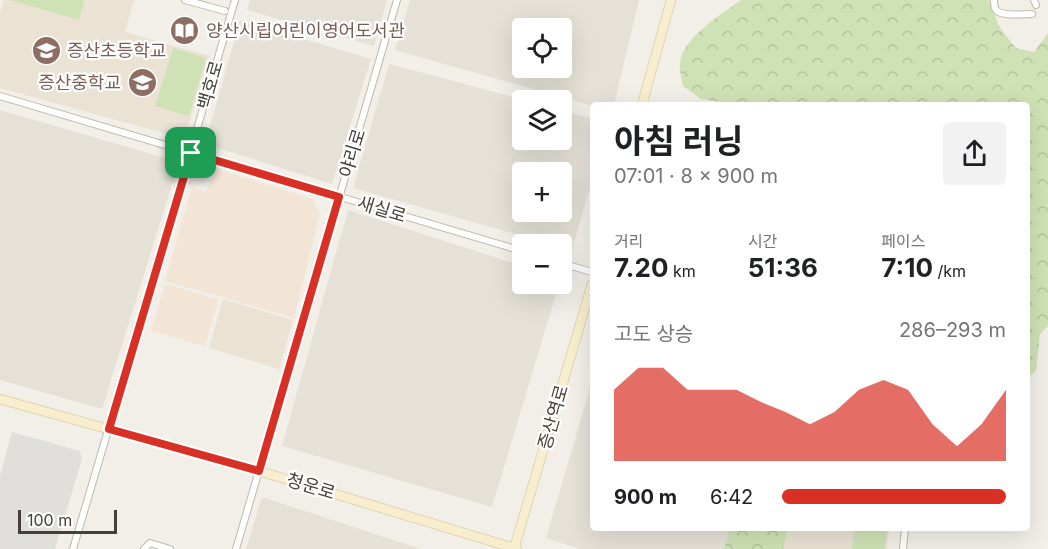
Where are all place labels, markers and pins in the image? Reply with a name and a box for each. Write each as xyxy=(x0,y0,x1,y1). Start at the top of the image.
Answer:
library icon: 양산시립어린이영어도서관 xyxy=(169,14,201,46)
place label: 양산시립어린이영어도서관 xyxy=(206,20,405,41)
school or university icon: 증산초등학교 xyxy=(30,34,62,66)
place label: 증산초등학교 xyxy=(67,40,166,61)
school or university icon: 증산중학교 xyxy=(126,66,158,98)
place label: 증산중학교 xyxy=(38,72,121,93)
pin xyxy=(165,127,216,178)

